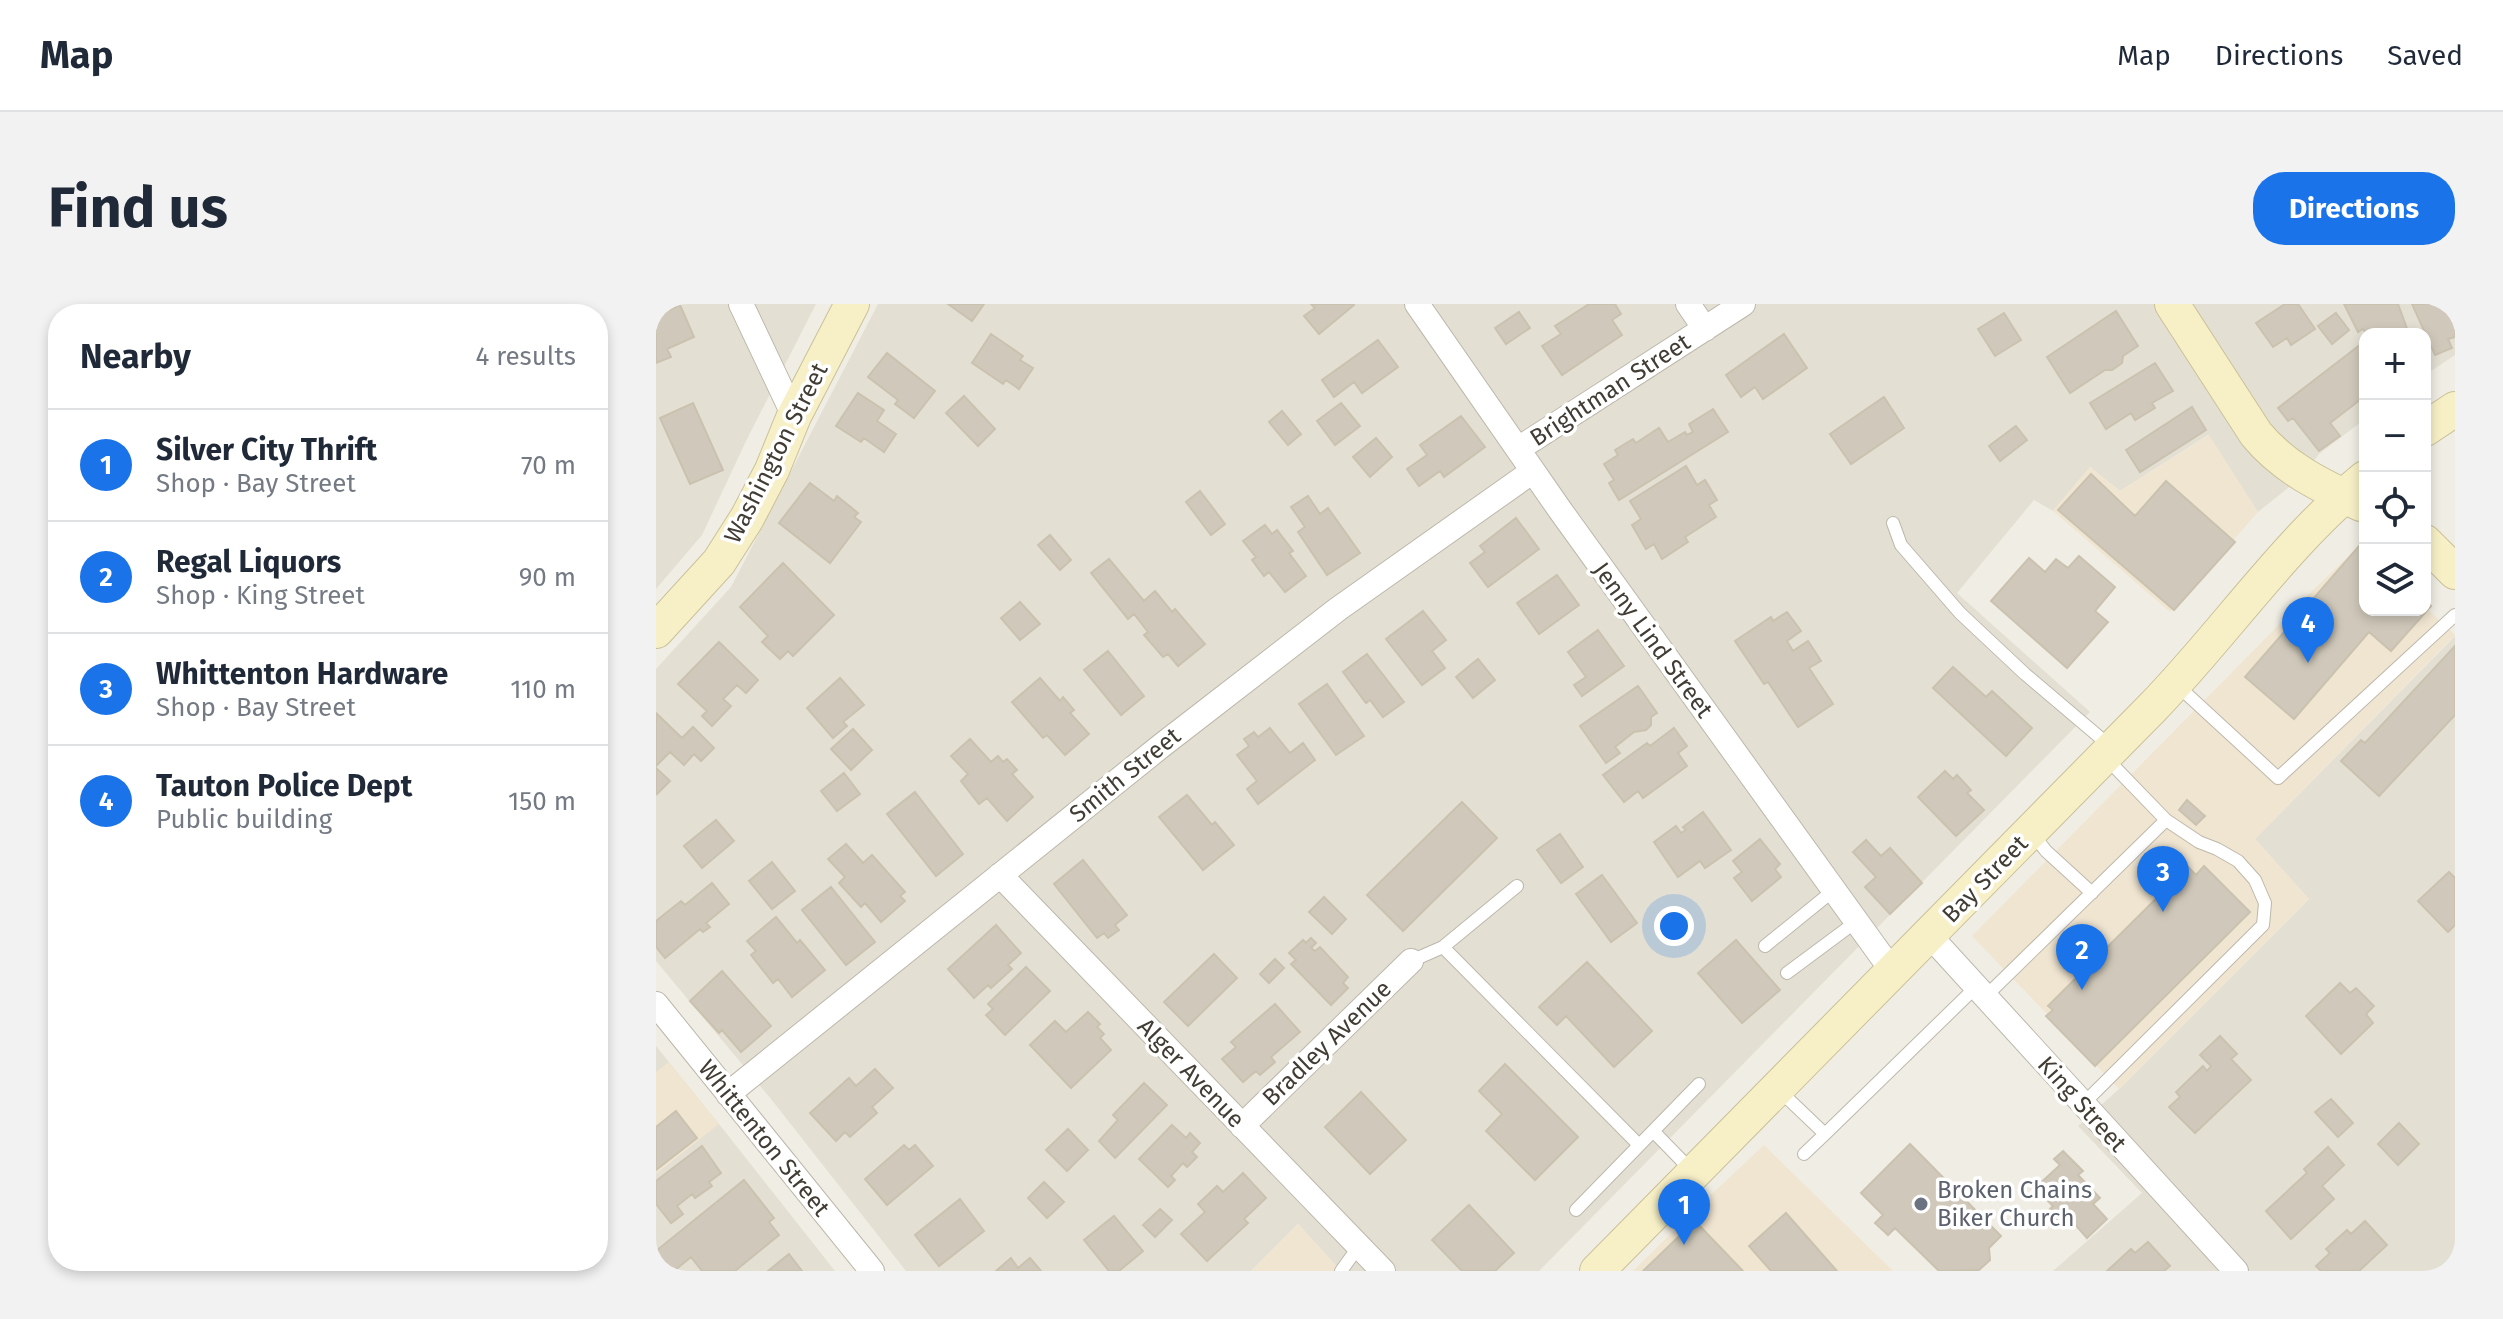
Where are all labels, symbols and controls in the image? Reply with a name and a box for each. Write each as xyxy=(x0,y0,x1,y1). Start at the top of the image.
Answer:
text: Map xyxy=(40,32,113,78)
text: Map xyxy=(2117,39,2171,72)
text: Directions xyxy=(2215,39,2343,72)
text: Saved xyxy=(2387,39,2463,72)
button: Directions xyxy=(2253,172,2455,245)
text: Find us xyxy=(48,175,228,242)
street label: Brightman Street xyxy=(1525,328,1695,452)
map controls xyxy=(2359,328,2431,616)
button: + xyxy=(2359,328,2431,400)
text: Nearby xyxy=(80,336,191,377)
text: 4 results xyxy=(475,341,576,372)
street label: Washington Street xyxy=(718,358,834,548)
button: − xyxy=(2359,400,2431,472)
text: Silver City Thrift xyxy=(156,432,377,468)
text: 1 xyxy=(100,450,112,481)
text: 70 m xyxy=(521,450,576,481)
text: Shop · Bay Street xyxy=(156,468,356,499)
button: locate xyxy=(2359,472,2431,544)
text: Regal Liquors xyxy=(156,544,341,580)
button: layers xyxy=(2359,544,2431,616)
street label: Jenny Lind Street xyxy=(1587,557,1719,723)
text: 2 xyxy=(99,562,113,593)
text: 90 m xyxy=(519,562,576,593)
text: Shop · King Street xyxy=(156,580,365,611)
pin: 4 xyxy=(2282,597,2334,663)
text: Whittenton Hardware xyxy=(156,656,448,692)
text: 3 xyxy=(99,674,113,705)
text: 110 m xyxy=(510,674,576,705)
text: Shop · Bay Street xyxy=(156,692,356,723)
street label: Smith Street xyxy=(1064,722,1186,828)
text: Tauton Police Dept xyxy=(156,768,412,804)
text: 4 xyxy=(99,786,113,817)
text: 150 m xyxy=(508,786,576,817)
text: Public building xyxy=(156,804,332,835)
street label: Bay Street xyxy=(1937,829,2034,928)
pin: 3 xyxy=(2137,846,2189,912)
your location xyxy=(1654,906,1694,946)
pin: 2 xyxy=(2056,924,2108,990)
street label: Bradley Avenue xyxy=(1257,975,1397,1111)
street label: Alger Avenue xyxy=(1132,1012,1250,1134)
street label: King Street xyxy=(2032,1050,2132,1158)
street label: Whittenton Street xyxy=(693,1054,836,1222)
place label: Broken Chains Biker Church xyxy=(1937,1176,2092,1232)
pin: 1 xyxy=(1658,1179,1710,1245)
marker: Broken Chains Biker Church xyxy=(1912,1195,1930,1213)

